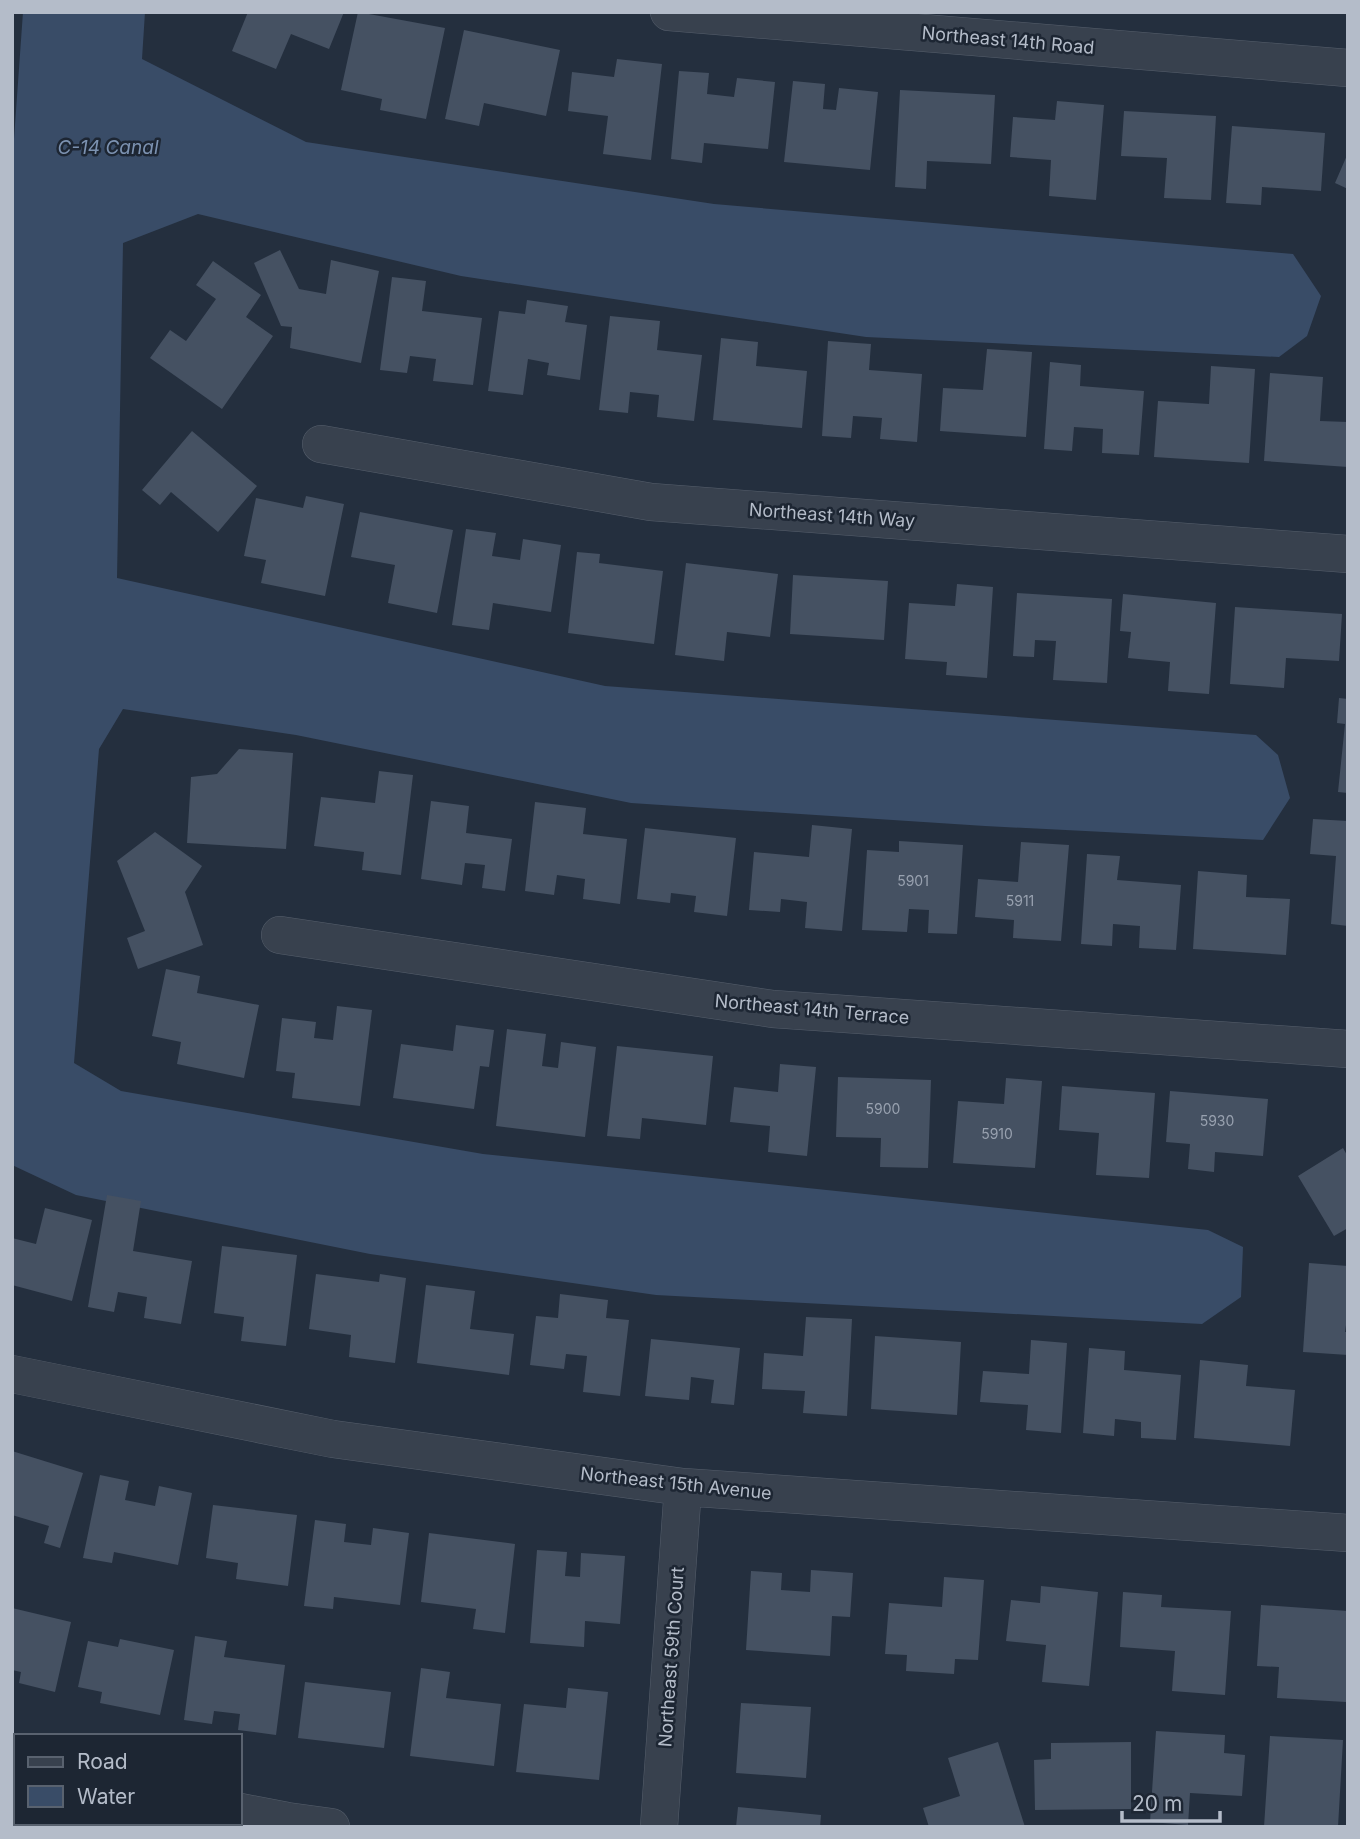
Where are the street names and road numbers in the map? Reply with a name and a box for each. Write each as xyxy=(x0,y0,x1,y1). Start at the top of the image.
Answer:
street label: Northeast 14th Road xyxy=(921,22,1095,58)
street label: Northeast 14th Way xyxy=(748,499,916,531)
street label: Northeast 14th Terrace xyxy=(714,990,910,1028)
street label: Northeast 15th Avenue xyxy=(579,1463,773,1503)
street label: Northeast 59th Court xyxy=(654,1566,688,1748)

